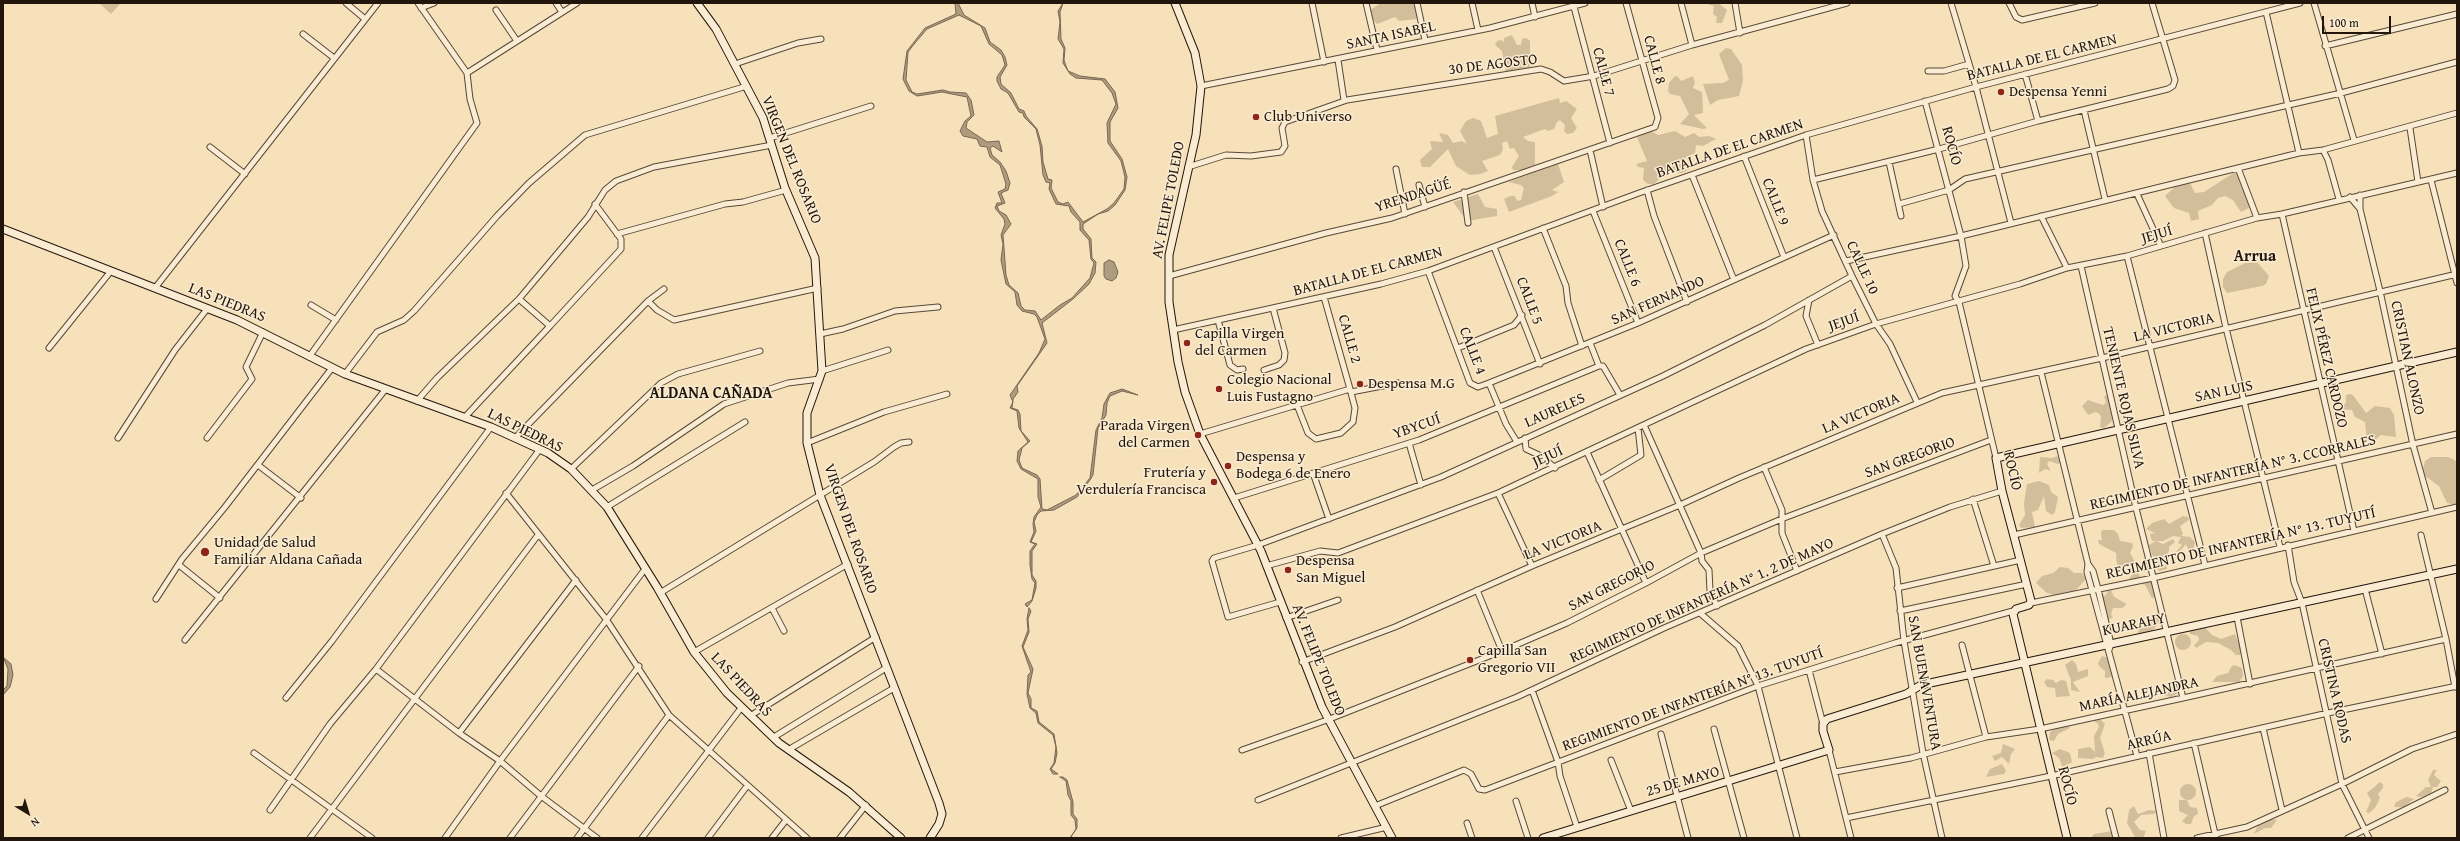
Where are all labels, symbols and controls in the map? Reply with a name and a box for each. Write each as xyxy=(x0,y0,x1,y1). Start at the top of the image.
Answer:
scale bar xyxy=(2324,8,2393,34)
text: 100 m xyxy=(2329,14,2359,31)
street label: SANTA ISABEL xyxy=(1345,18,1437,54)
street label: BATALLA DE EL CARMEN xyxy=(1965,31,2119,85)
street label: CALLE 8 xyxy=(1639,34,1669,86)
street label: CALLE 7 xyxy=(1588,46,1618,98)
street label: 30 DE AGOSTO xyxy=(1448,51,1538,79)
place label: Despensa Yenni xyxy=(2009,83,2107,101)
marker: Despensa Yenni xyxy=(1996,87,2006,97)
street label: VIRGEN DEL ROSARIO xyxy=(757,93,825,227)
place label: Club Universo xyxy=(1264,108,1352,126)
marker: Club Universo xyxy=(1251,112,1261,122)
street label: BATALLA DE EL CARMEN xyxy=(1654,115,1806,183)
street label: ROCÍO xyxy=(1937,125,1965,167)
street label: AV. FELIPE TOLEDO xyxy=(1149,140,1189,260)
street label: YRENDAGÜÉ xyxy=(1373,175,1453,217)
street label: CALLE 9 xyxy=(1757,176,1793,228)
street label: JEJUÍ xyxy=(2139,222,2175,248)
street label: CALLE 6 xyxy=(1609,237,1645,289)
street label: CALLE 10 xyxy=(1842,238,1882,298)
street label: BATALLA DE EL CARMEN xyxy=(1291,243,1445,301)
district label: Arrua xyxy=(2234,247,2276,267)
street label: SAN FERNANDO xyxy=(1609,272,1707,330)
street label: CALLE 5 xyxy=(1512,275,1546,327)
street label: LAS PIEDRAS xyxy=(186,279,268,327)
street label: FELIX PÉREZ CARDOZO xyxy=(2301,286,2351,430)
street label: CRISTIAN ALONZO xyxy=(2386,299,2428,417)
street label: JEJUÍ xyxy=(1826,308,1862,336)
street label: LA VICTORIA xyxy=(2132,309,2216,347)
street label: CALLE 2 xyxy=(1334,313,1364,365)
place label: Capilla Virgen del Carmen xyxy=(1195,325,1285,360)
street label: CALLE 4 xyxy=(1455,325,1489,377)
street label: TENIENTE ROJAS SILVA xyxy=(2098,325,2148,471)
marker: Capilla Virgen del Carmen xyxy=(1182,338,1192,348)
place label: Colegio Nacional Luis Fustagno xyxy=(1227,371,1332,406)
place label: Despensa M.G xyxy=(1368,375,1455,393)
street label: SAN LUIS xyxy=(2193,377,2255,407)
marker: Despensa M.G xyxy=(1355,379,1365,389)
district label: ALDANA CAÑADA xyxy=(649,384,773,404)
marker: Colegio Nacional Luis Fustagno xyxy=(1214,384,1224,394)
street label: LAURELES xyxy=(1522,390,1588,432)
street label: LA VICTORIA xyxy=(1820,390,1902,438)
street label: LAS PIEDRAS xyxy=(484,405,566,457)
street label: YBYCUÍ xyxy=(1391,410,1443,444)
place label: Parada Virgen del Carmen xyxy=(1100,417,1190,452)
marker: Parada Virgen del Carmen xyxy=(1193,430,1203,440)
street label: REGIMIENTO DE INFANTERÍA N° 3. CCORRALES xyxy=(2088,431,2378,515)
street label: SAN GREGORIO xyxy=(1862,433,1958,483)
street label: JEJUÍ xyxy=(1530,442,1566,472)
place label: Despensa y Bodega 6 de Enero xyxy=(1236,448,1351,483)
street label: ROCÍO xyxy=(1999,450,2025,492)
marker: Despensa y Bodega 6 de Enero xyxy=(1223,461,1233,471)
street label: VIRGEN DEL ROSARIO xyxy=(819,462,881,596)
place label: Frutería y Verdulería Francisca xyxy=(1076,464,1206,499)
marker: Frutería y Verdulería Francisca xyxy=(1209,477,1219,487)
street label: REGIMIENTO DE INFANTERÍA N° 13. TUYUTÍ xyxy=(2104,504,2378,584)
street label: LA VICTORIA xyxy=(1522,517,1604,565)
place label: Unidad de Salud Familiar Aldana Cañada xyxy=(214,534,362,569)
street label: REGIMIENTO DE INFANTERÍA N° 1. 2 DE MAYO xyxy=(1567,534,1837,668)
marker: Unidad de Salud Familiar Aldana Cañada xyxy=(199,546,211,558)
place label: Despensa San Miguel xyxy=(1296,552,1365,587)
street label: SAN GREGORIO xyxy=(1566,556,1658,616)
marker: Despensa San Miguel xyxy=(1283,565,1293,575)
street label: AV. FELIPE TOLEDO xyxy=(1287,601,1349,719)
street label: KUARAHY xyxy=(2101,610,2167,640)
street label: SAN BUENAVENTURA xyxy=(1903,614,1945,752)
street label: CRISTINA RODAS xyxy=(2313,637,2355,745)
place label: Capilla San Gregorio VII xyxy=(1478,642,1555,677)
street label: REGIMIENTO DE INFANTERÍA N° 13. TUYUTÍ xyxy=(1560,644,1826,756)
street label: LAS PIEDRAS xyxy=(707,649,775,721)
marker: Capilla San Gregorio VII xyxy=(1465,655,1475,665)
street label: MARÍA ALEJANDRA xyxy=(2078,674,2200,716)
street label: ARRÚA xyxy=(2125,727,2173,755)
street label: 25 DE MAYO xyxy=(1644,763,1722,801)
street label: ROCÍO xyxy=(2053,765,2081,807)
north arrow xyxy=(8,793,48,833)
text: N xyxy=(28,814,43,831)

